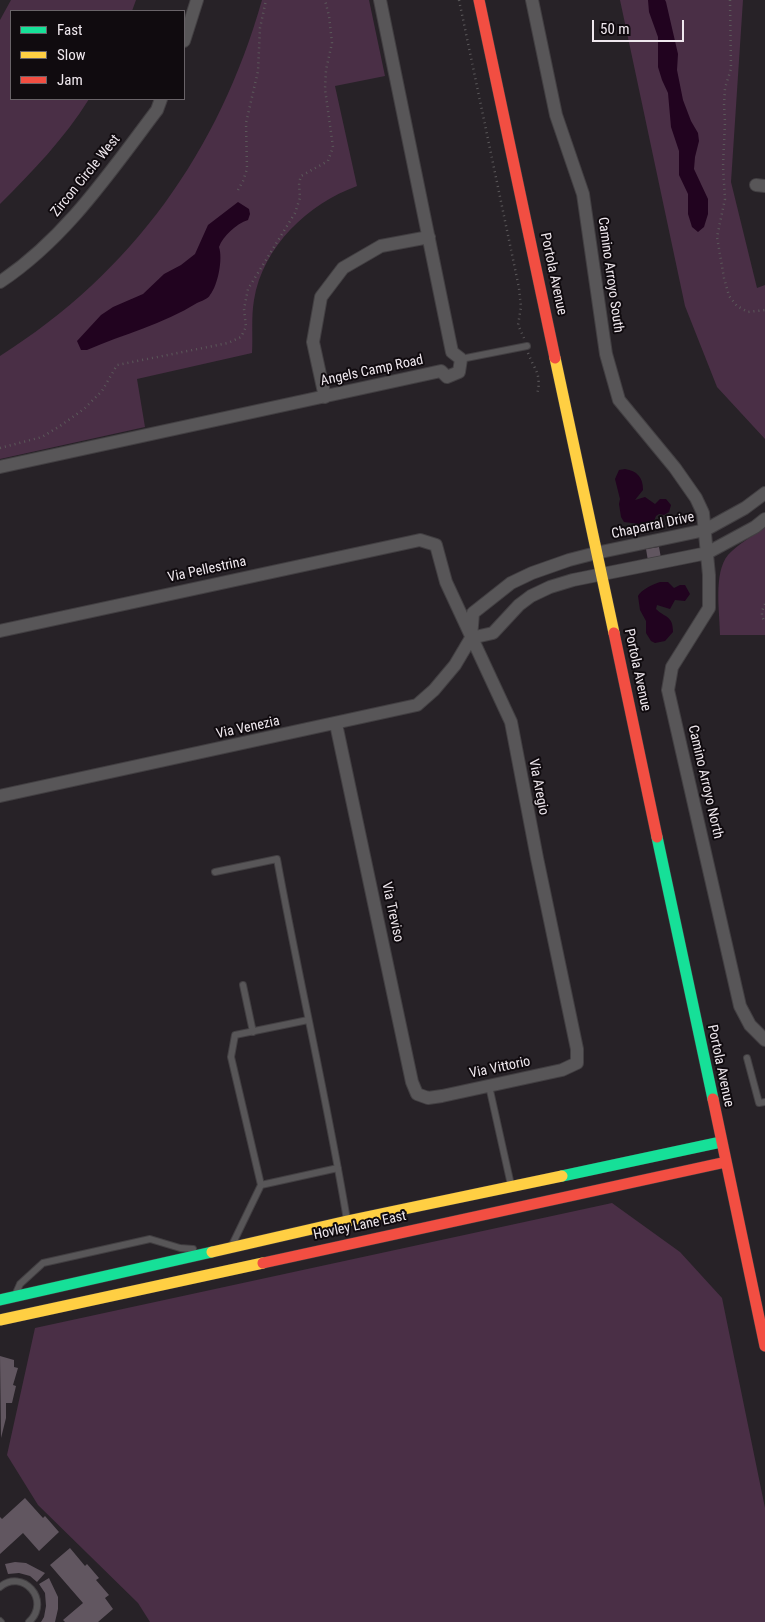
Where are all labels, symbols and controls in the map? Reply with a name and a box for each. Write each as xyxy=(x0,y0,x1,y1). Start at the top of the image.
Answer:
legend xyxy=(10,10,185,100)
scale bar xyxy=(595,10,688,42)
text: 50 m xyxy=(600,20,630,38)
text: Fast xyxy=(57,21,82,39)
text: Slow xyxy=(57,46,86,64)
text: Jam xyxy=(57,71,83,89)
street label: Zircon Circle West xyxy=(48,132,124,220)
street label: Camino Arroyo South xyxy=(594,216,626,334)
street label: Portola Avenue xyxy=(536,231,570,317)
street label: Angels Camp Road xyxy=(319,352,425,390)
street label: Chaparral Drive xyxy=(610,509,696,543)
street label: Via Pellestrina xyxy=(166,553,248,587)
street label: Portola Avenue xyxy=(620,627,654,713)
street label: Via Venezia xyxy=(215,713,281,743)
street label: Camino Arroyo North xyxy=(684,724,726,840)
street label: Via Aregio xyxy=(524,757,552,817)
street label: Via Treviso xyxy=(377,880,407,944)
street label: Portola Avenue xyxy=(703,1023,737,1109)
street label: Via Vittorio xyxy=(468,1053,532,1083)
street label: Hovley Lane East xyxy=(312,1208,408,1244)

